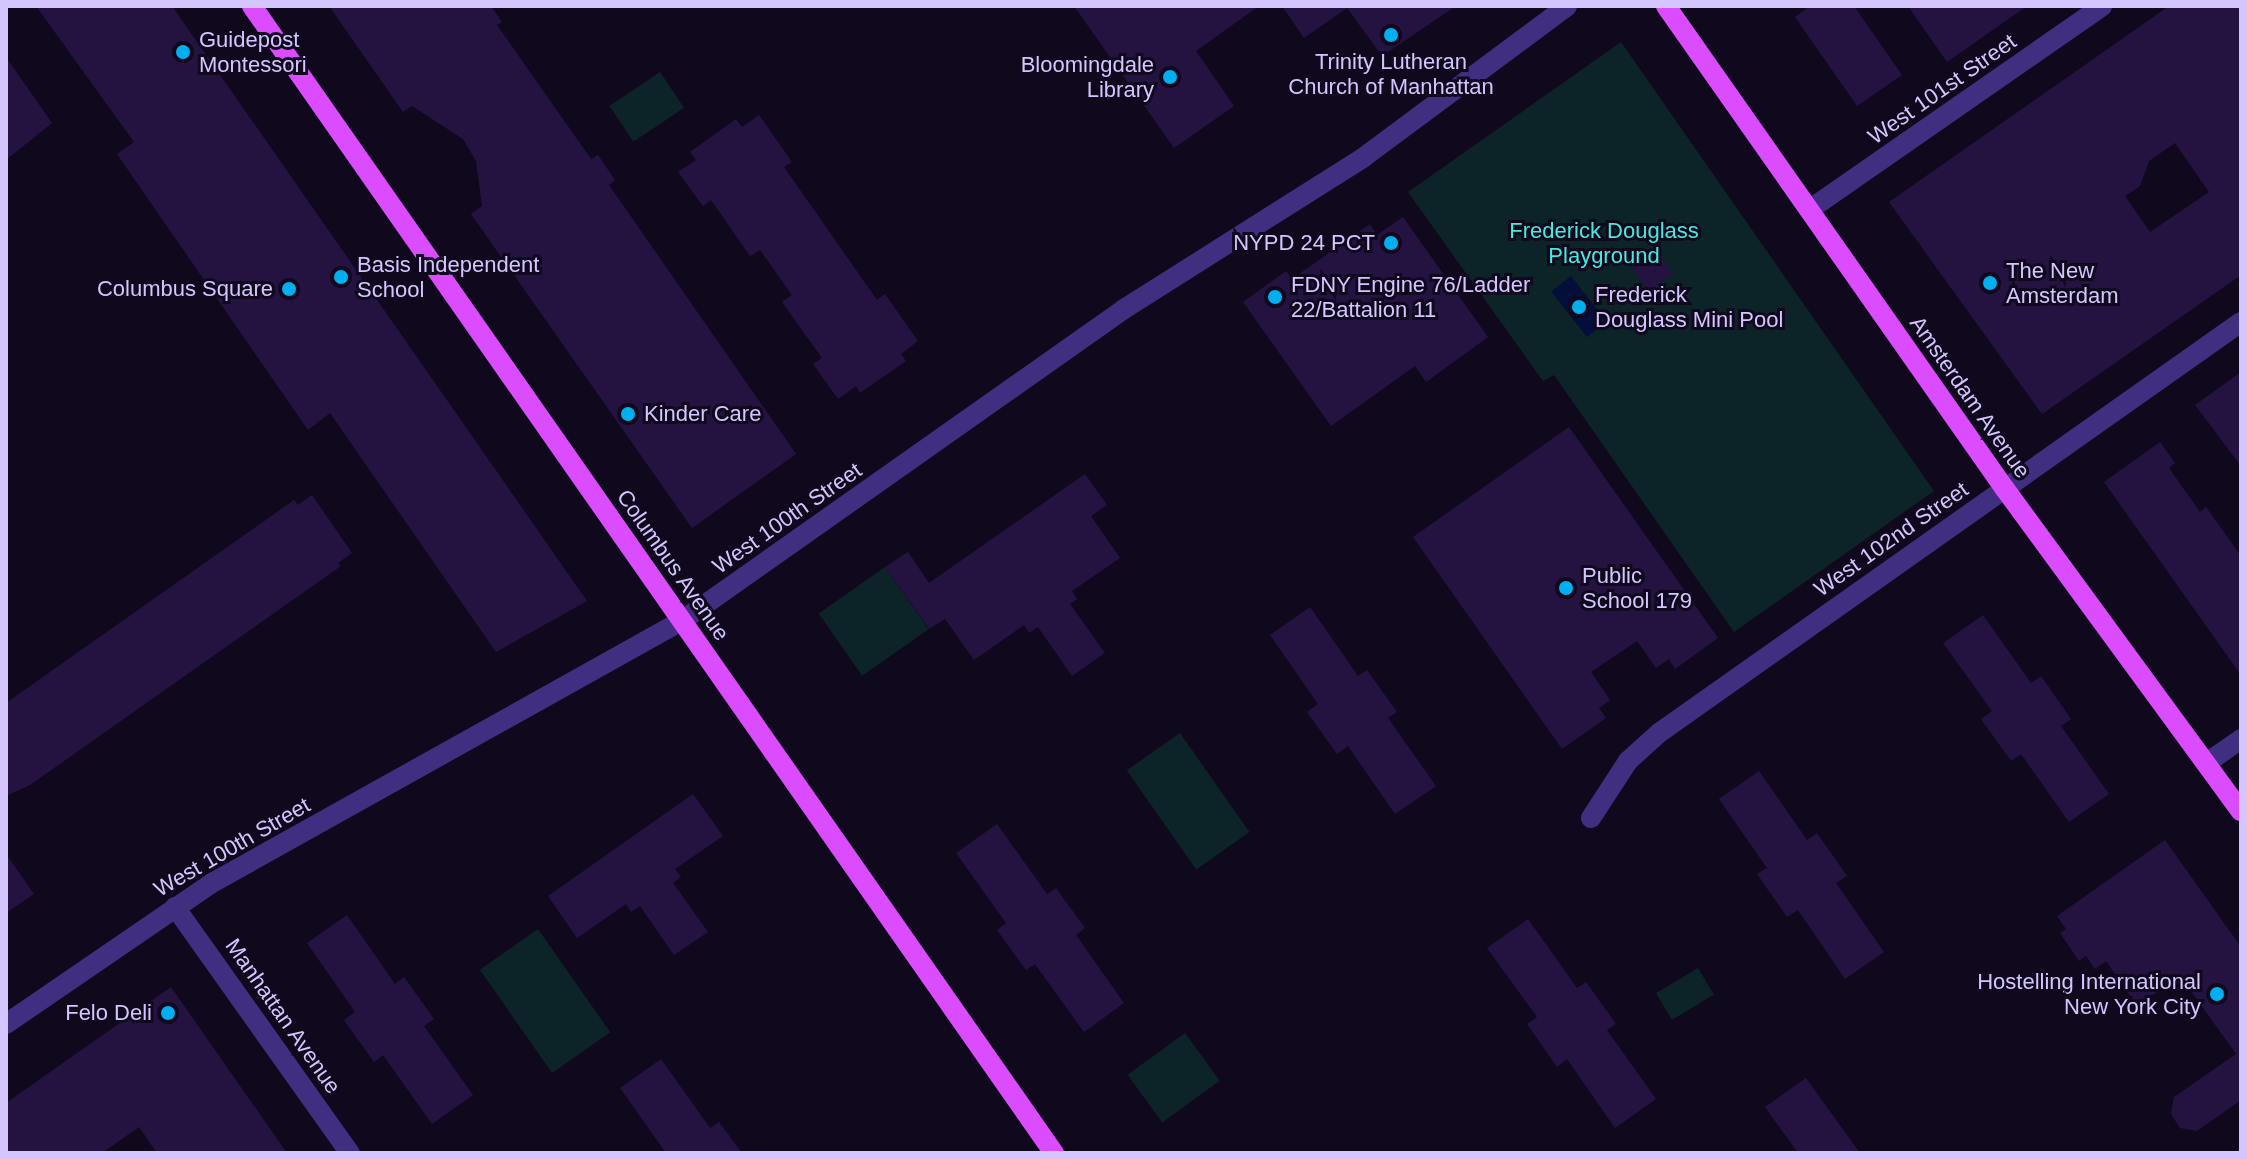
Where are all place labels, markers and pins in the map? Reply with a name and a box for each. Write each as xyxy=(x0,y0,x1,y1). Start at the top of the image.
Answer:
place label: Guidepost Montessori xyxy=(199,26,307,78)
marker: Trinity Lutheran Church of Manhattan xyxy=(1382,26,1400,44)
marker: Guidepost Montessori xyxy=(174,43,192,61)
place label: Trinity Lutheran Church of Manhattan xyxy=(1288,48,1494,100)
place label: Bloomingdale Library xyxy=(1021,51,1154,102)
marker: Bloomingdale Library xyxy=(1161,68,1179,86)
place label: NYPD 24 PCT xyxy=(1233,230,1375,256)
marker: NYPD 24 PCT xyxy=(1382,234,1400,252)
place label: Basis Independent School xyxy=(357,251,539,302)
place label: The New Amsterdam xyxy=(2006,257,2118,308)
marker: Basis Independent School xyxy=(332,268,350,286)
place label: FDNY Engine 76/Ladder 22/Battalion 11 xyxy=(1291,271,1531,322)
marker: The New Amsterdam xyxy=(1981,274,1999,292)
place label: Columbus Square xyxy=(97,276,273,302)
marker: Columbus Square xyxy=(280,280,298,298)
place label: Frederick Douglass Mini Pool xyxy=(1595,281,1783,332)
marker: FDNY Engine 76/Ladder 22/Battalion 11 xyxy=(1266,288,1284,306)
marker: Frederick Douglass Mini Pool xyxy=(1570,298,1588,316)
place label: Kinder Care xyxy=(644,401,761,427)
marker: Kinder Care xyxy=(619,405,637,423)
place label: Public School 179 xyxy=(1582,562,1692,614)
marker: Public School 179 xyxy=(1557,579,1575,597)
place label: Hostelling International New York City xyxy=(1977,968,2201,1020)
marker: Hostelling International New York City xyxy=(2208,985,2226,1003)
place label: Felo Deli xyxy=(65,1000,152,1026)
marker: Felo Deli xyxy=(159,1004,177,1022)

